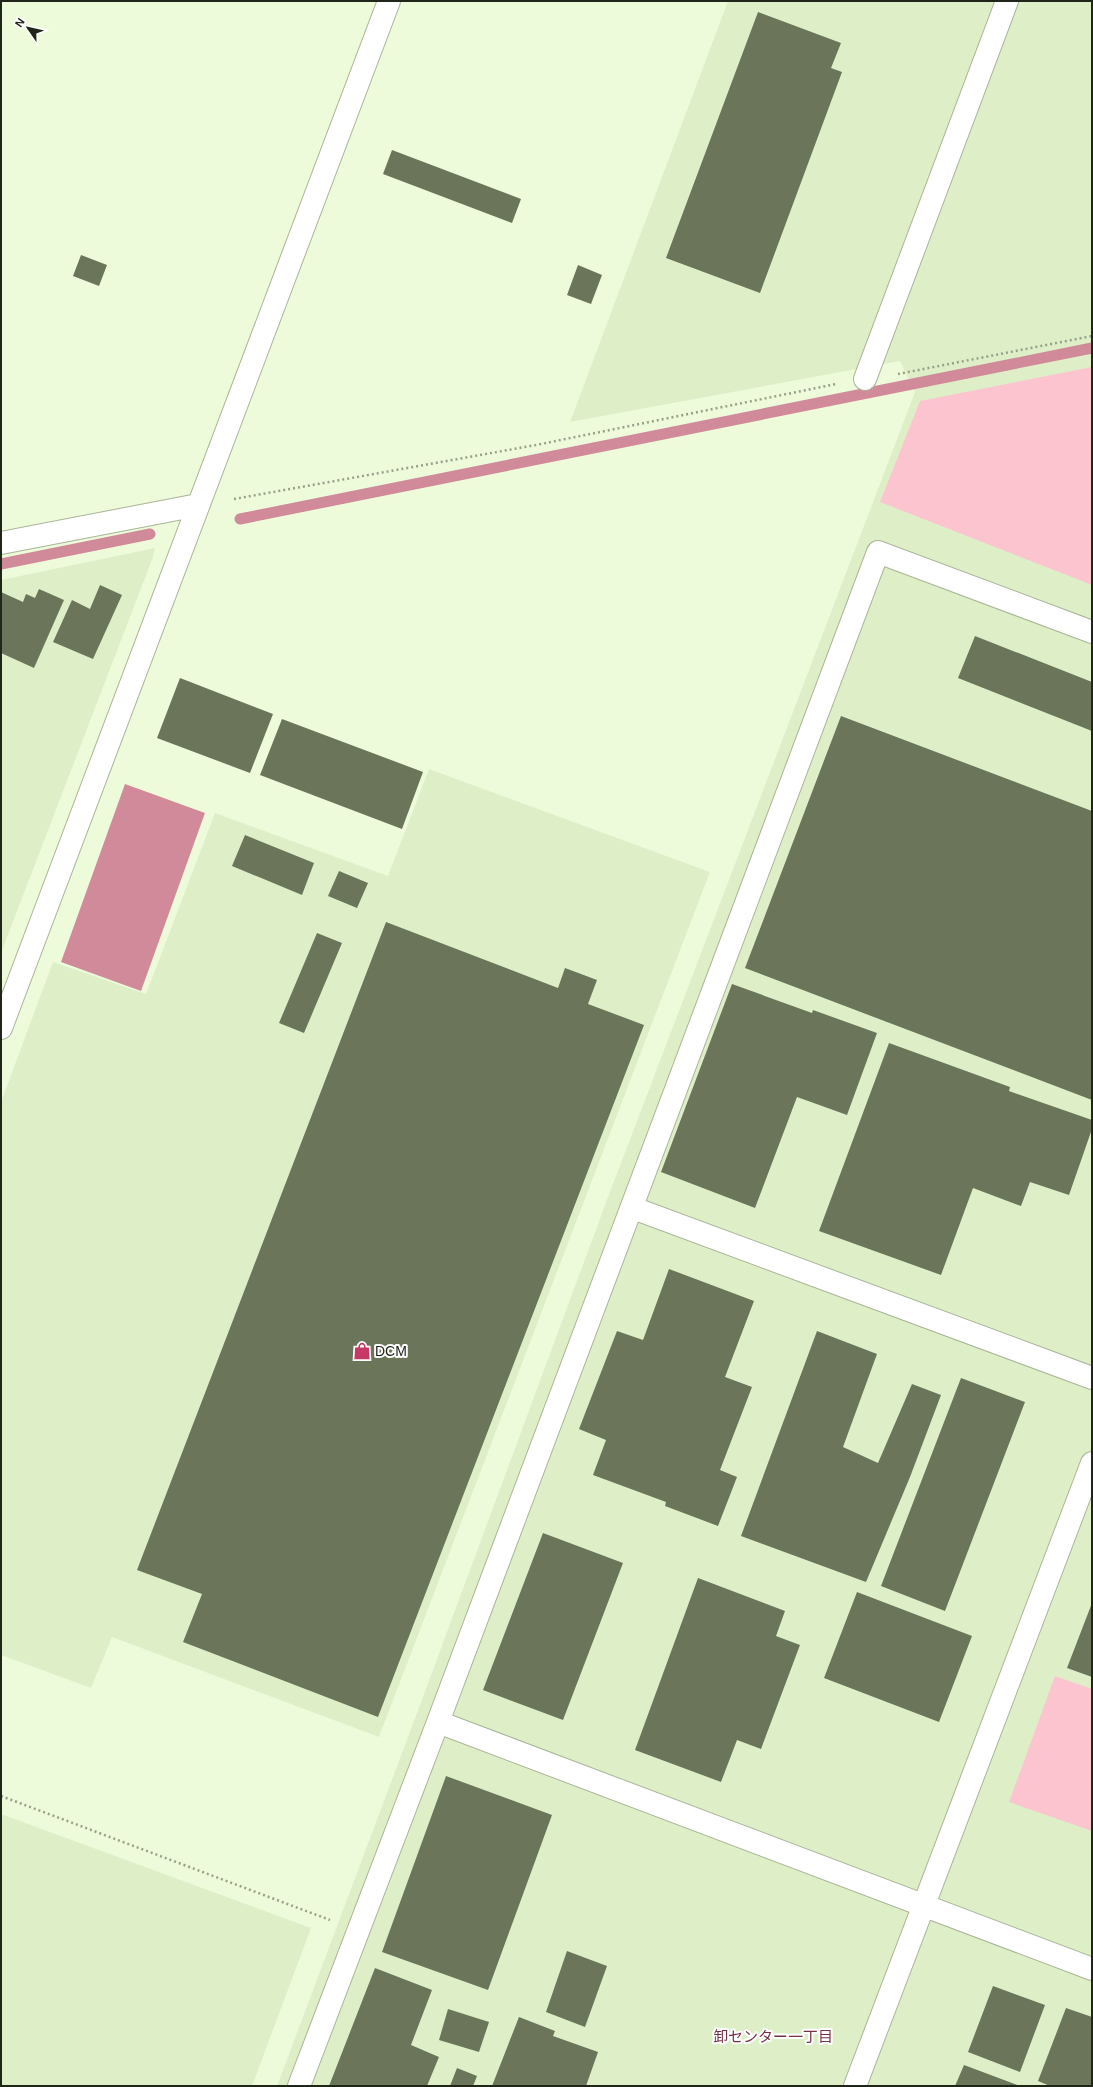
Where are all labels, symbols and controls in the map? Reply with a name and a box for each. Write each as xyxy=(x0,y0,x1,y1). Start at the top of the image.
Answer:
north arrow xyxy=(8,8,48,48)
text: N xyxy=(13,16,27,29)
shop icon: DCM xyxy=(352,1341,372,1361)
place label: DCM xyxy=(375,1343,407,1359)
district label: 卸センター一丁目 xyxy=(713,2028,833,2045)

